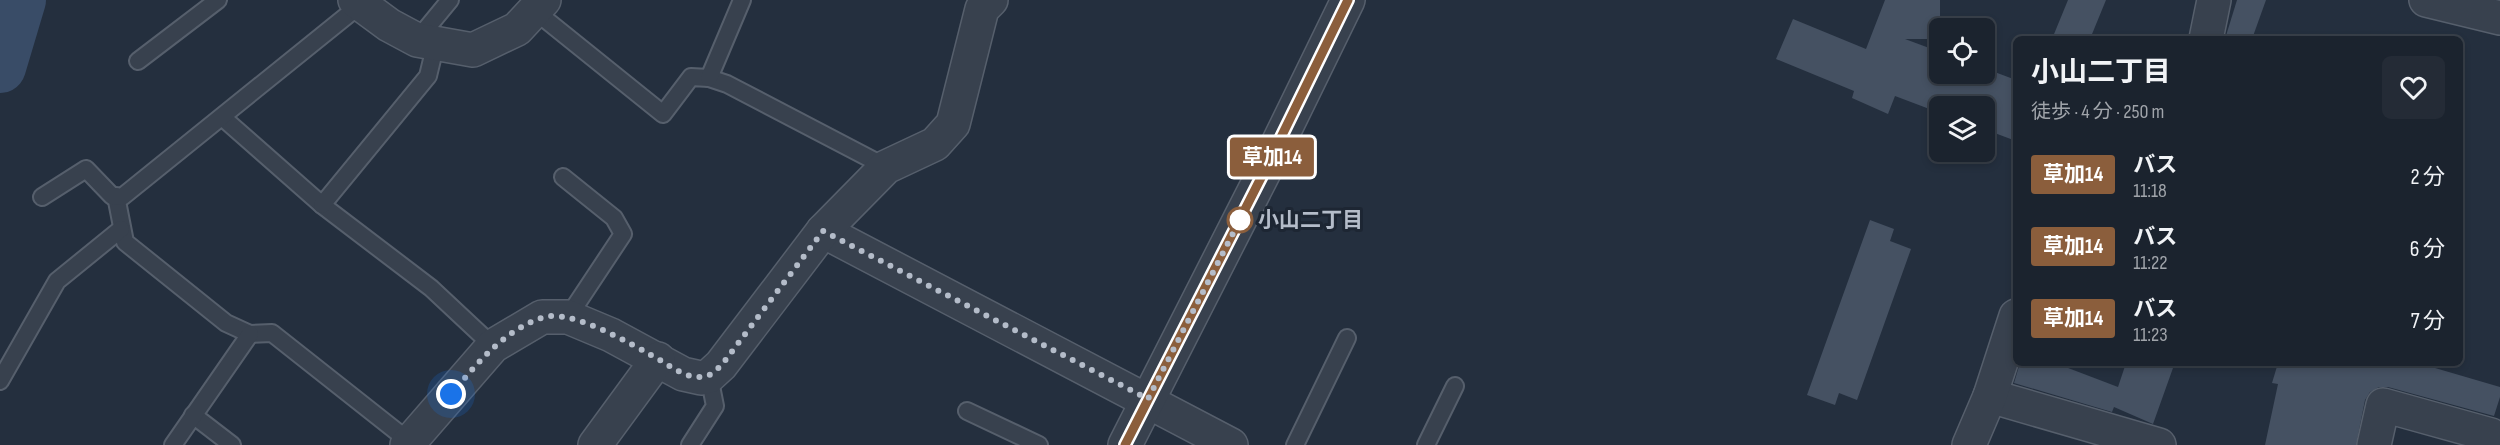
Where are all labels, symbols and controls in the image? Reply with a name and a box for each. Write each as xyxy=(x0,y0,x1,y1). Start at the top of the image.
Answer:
map controls xyxy=(1929,18,1995,162)
button: locate xyxy=(1929,18,1995,84)
text: 小山二丁目 xyxy=(2031,56,2171,89)
button: heart xyxy=(2382,56,2445,119)
button: layers xyxy=(1929,96,1995,162)
text: 徒歩 · 4 分 · 250 m xyxy=(2031,100,2164,124)
line badge: 草加14 xyxy=(1230,138,1314,176)
text: 草加14 xyxy=(1242,145,1302,170)
text: バス xyxy=(2133,152,2177,179)
text: 草加14 xyxy=(2043,162,2103,187)
text: 2 分 xyxy=(2410,164,2445,191)
text: 11:18 xyxy=(2133,179,2167,203)
marker: 小山二丁目 xyxy=(1227,207,1253,233)
place label: 小山二丁目 xyxy=(1258,208,1363,233)
text: バス xyxy=(2133,224,2177,251)
text: 草加14 xyxy=(2043,234,2103,259)
text: 6 分 xyxy=(2410,236,2445,263)
text: 11:22 xyxy=(2133,251,2167,275)
text: バス xyxy=(2133,296,2177,323)
text: 草加14 xyxy=(2043,306,2103,331)
text: 7 分 xyxy=(2411,308,2445,335)
text: 11:23 xyxy=(2133,323,2168,347)
your location xyxy=(436,379,466,409)

